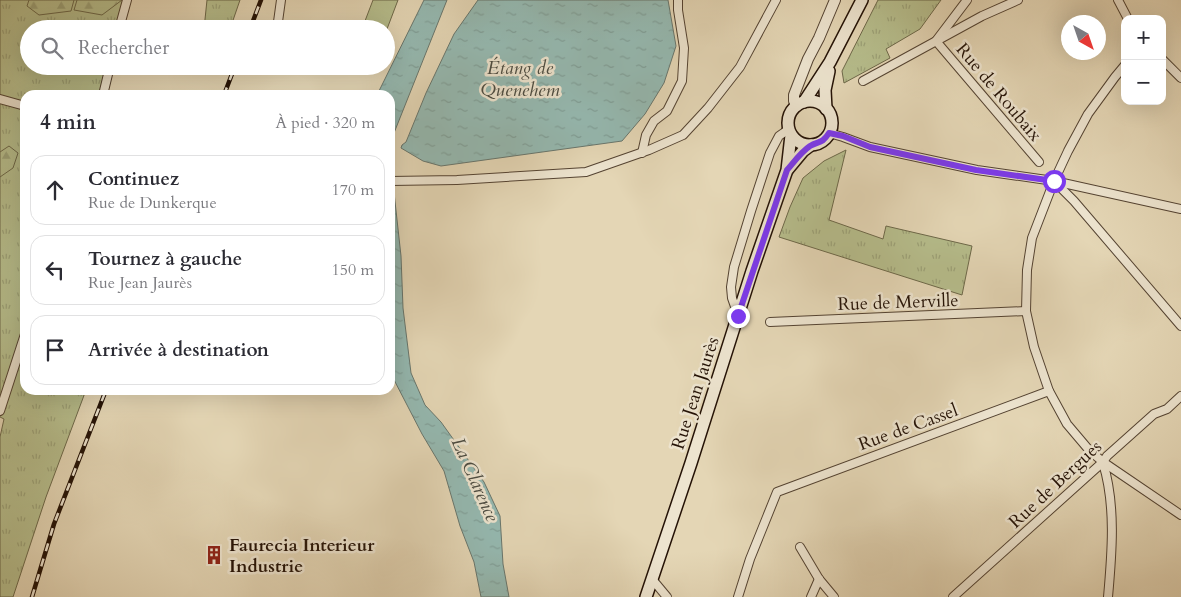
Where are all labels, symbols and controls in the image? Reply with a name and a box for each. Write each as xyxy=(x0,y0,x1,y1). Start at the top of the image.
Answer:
north arrow xyxy=(1061,15,1106,60)
map controls xyxy=(1121,15,1166,105)
button: + xyxy=(1121,15,1166,60)
search box xyxy=(20,20,395,75)
icon: search xyxy=(38,34,66,62)
text: Rechercher xyxy=(78,35,169,61)
street label: Rue de Roubaix xyxy=(950,38,1047,147)
water label: Étang de Quenehem xyxy=(480,55,560,103)
button: − xyxy=(1121,60,1166,105)
text: 4 min xyxy=(40,108,96,137)
text: À pied · 320 m xyxy=(275,112,375,134)
text: Continuez xyxy=(88,166,179,192)
route start xyxy=(1043,170,1066,193)
icon: ahead xyxy=(41,176,69,204)
text: 170 m xyxy=(332,179,374,201)
text: Rue de Dunkerque xyxy=(88,192,217,214)
text: Tournez à gauche xyxy=(88,246,242,272)
icon: left xyxy=(41,256,69,284)
text: 150 m xyxy=(332,259,374,281)
text: Rue Jean Jaurès xyxy=(88,272,192,294)
street label: Rue de Merville xyxy=(837,288,959,317)
route end xyxy=(727,305,750,328)
street label: Rue Jean Jaurès xyxy=(666,334,725,453)
icon: arrive xyxy=(41,336,69,364)
text: Arrivée à destination xyxy=(88,337,269,363)
street label: Rue de Cassel xyxy=(855,398,962,457)
water label: La Clarence xyxy=(445,433,505,526)
street label: Rue de Bergues xyxy=(1003,435,1107,534)
place label: Faurecia Interieur Industrie xyxy=(229,533,375,579)
building icon: Faurecia Interieur Industrie xyxy=(203,544,225,566)

